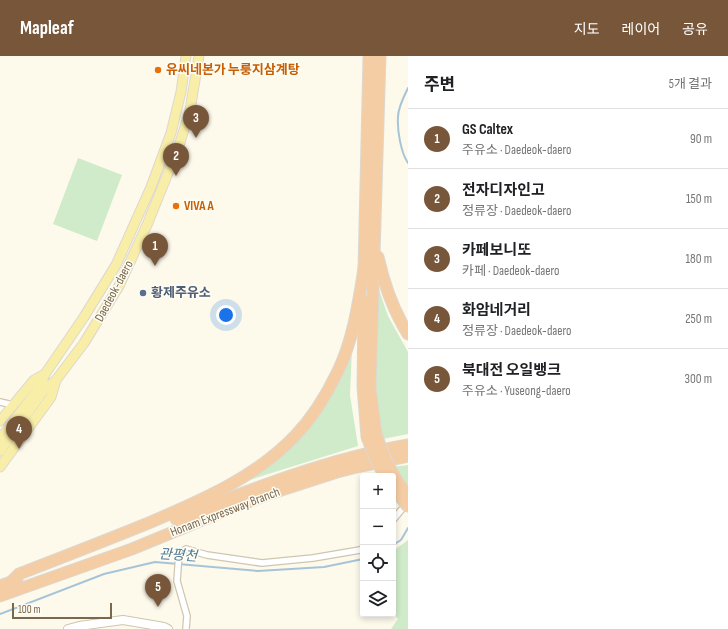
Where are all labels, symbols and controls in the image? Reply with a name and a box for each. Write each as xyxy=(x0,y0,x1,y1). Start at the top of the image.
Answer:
text: Mapleaf xyxy=(20,17,74,40)
text: 지도 xyxy=(574,21,600,38)
text: 레이어 xyxy=(622,21,660,38)
text: 공유 xyxy=(682,21,708,38)
place label: 유씨네본가 누룽지삼계탕 xyxy=(166,62,300,78)
marker: 유씨네본가 누룽지삼계탕 xyxy=(153,65,163,75)
text: 주변 xyxy=(424,75,455,95)
text: 5개 결과 xyxy=(669,76,712,92)
pin: 3 xyxy=(183,105,209,138)
text: GS Caltex xyxy=(462,120,513,139)
text: 1 xyxy=(434,131,440,147)
text: 90 m xyxy=(690,131,712,147)
text: 주유소 · Daedeok-daero xyxy=(462,142,571,158)
pin: 2 xyxy=(163,143,189,176)
text: 전자디자인고 xyxy=(462,181,545,200)
text: 2 xyxy=(434,191,440,207)
text: 150 m xyxy=(686,191,712,207)
place label: VIVA A xyxy=(184,198,214,214)
marker: VIVA A xyxy=(171,201,181,211)
text: 정류장 · Daedeok-daero xyxy=(462,203,571,219)
pin: 1 xyxy=(142,233,168,266)
text: 카페보니또 xyxy=(462,241,531,260)
text: 3 xyxy=(434,251,440,267)
text: 180 m xyxy=(686,251,712,267)
street label: Daedeok-daero xyxy=(91,258,137,324)
text: 카페 · Daedeok-daero xyxy=(462,263,560,279)
place label: 황제주유소 xyxy=(151,285,211,301)
marker: 황제주유소 xyxy=(138,288,148,298)
text: 화암네거리 xyxy=(462,301,531,320)
your location xyxy=(216,305,236,325)
text: 4 xyxy=(434,311,440,327)
text: 250 m xyxy=(685,311,712,327)
text: 정류장 · Daedeok-daero xyxy=(462,323,571,339)
text: 북대전 오일뱅크 xyxy=(462,361,561,380)
text: 5 xyxy=(434,371,440,387)
text: 300 m xyxy=(685,371,712,387)
text: 주유소 · Yuseong-daero xyxy=(462,383,571,399)
pin: 4 xyxy=(6,416,32,449)
map controls xyxy=(360,473,396,617)
button: + xyxy=(360,473,396,509)
street label: Honam Expressway Branch xyxy=(168,484,282,540)
button: − xyxy=(360,509,396,545)
water label: 관평천 xyxy=(158,545,199,565)
button: locate xyxy=(360,545,396,581)
pin: 5 xyxy=(145,574,171,607)
button: layers xyxy=(360,581,396,617)
scale bar xyxy=(12,601,112,620)
text: 100 m xyxy=(18,603,40,616)

